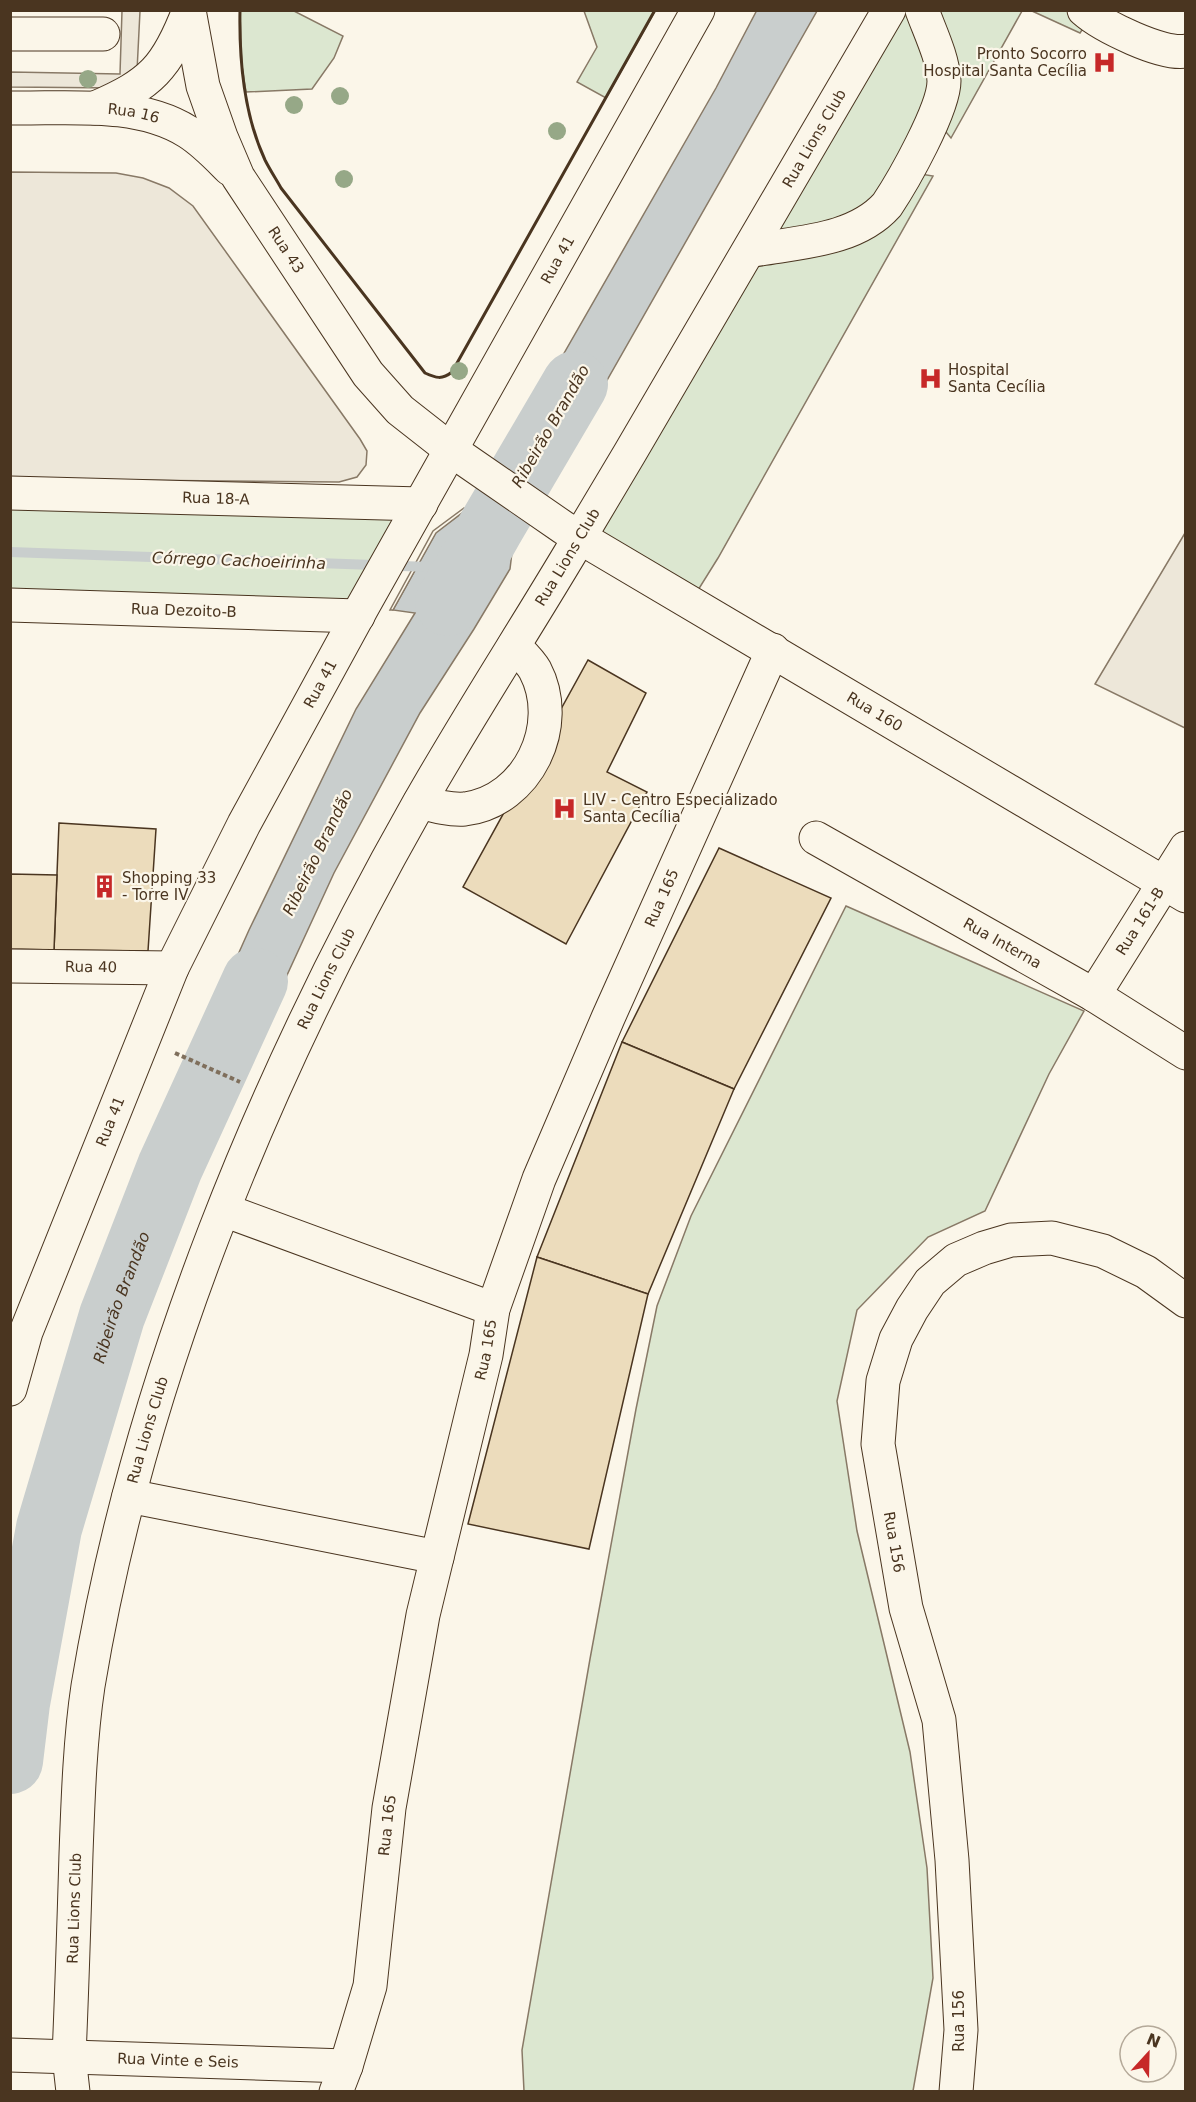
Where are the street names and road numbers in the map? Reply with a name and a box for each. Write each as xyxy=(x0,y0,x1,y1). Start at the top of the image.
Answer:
street label: Rua Lions Club xyxy=(779,86,850,191)
street label: Rua 16 xyxy=(107,100,162,127)
street label: Rua 43 xyxy=(264,223,308,277)
street label: Rua 41 xyxy=(537,232,578,287)
street label: Rua 18-A xyxy=(182,489,251,508)
street label: Rua Lions Club xyxy=(531,505,604,609)
street label: Rua Dezoito-B xyxy=(131,600,237,621)
street label: Rua 41 xyxy=(300,657,341,711)
street label: Rua 160 xyxy=(843,688,906,735)
street label: Rua 165 xyxy=(641,866,683,930)
street label: Rua 161-B xyxy=(1112,884,1168,959)
street label: Rua Interna xyxy=(960,914,1045,972)
street label: Rua Lions Club xyxy=(294,925,359,1032)
street label: Rua 40 xyxy=(65,958,117,976)
street label: Rua 41 xyxy=(92,1094,129,1149)
street label: Rua 165 xyxy=(471,1318,500,1382)
street label: Rua Lions Club xyxy=(124,1374,172,1485)
street label: Rua 156 xyxy=(880,1510,908,1574)
street label: Rua 165 xyxy=(375,1793,400,1857)
street label: Rua Lions Club xyxy=(64,1853,85,1964)
street label: Rua 156 xyxy=(950,1990,968,2052)
street label: Rua Vinte e Seis xyxy=(117,2050,239,2071)

